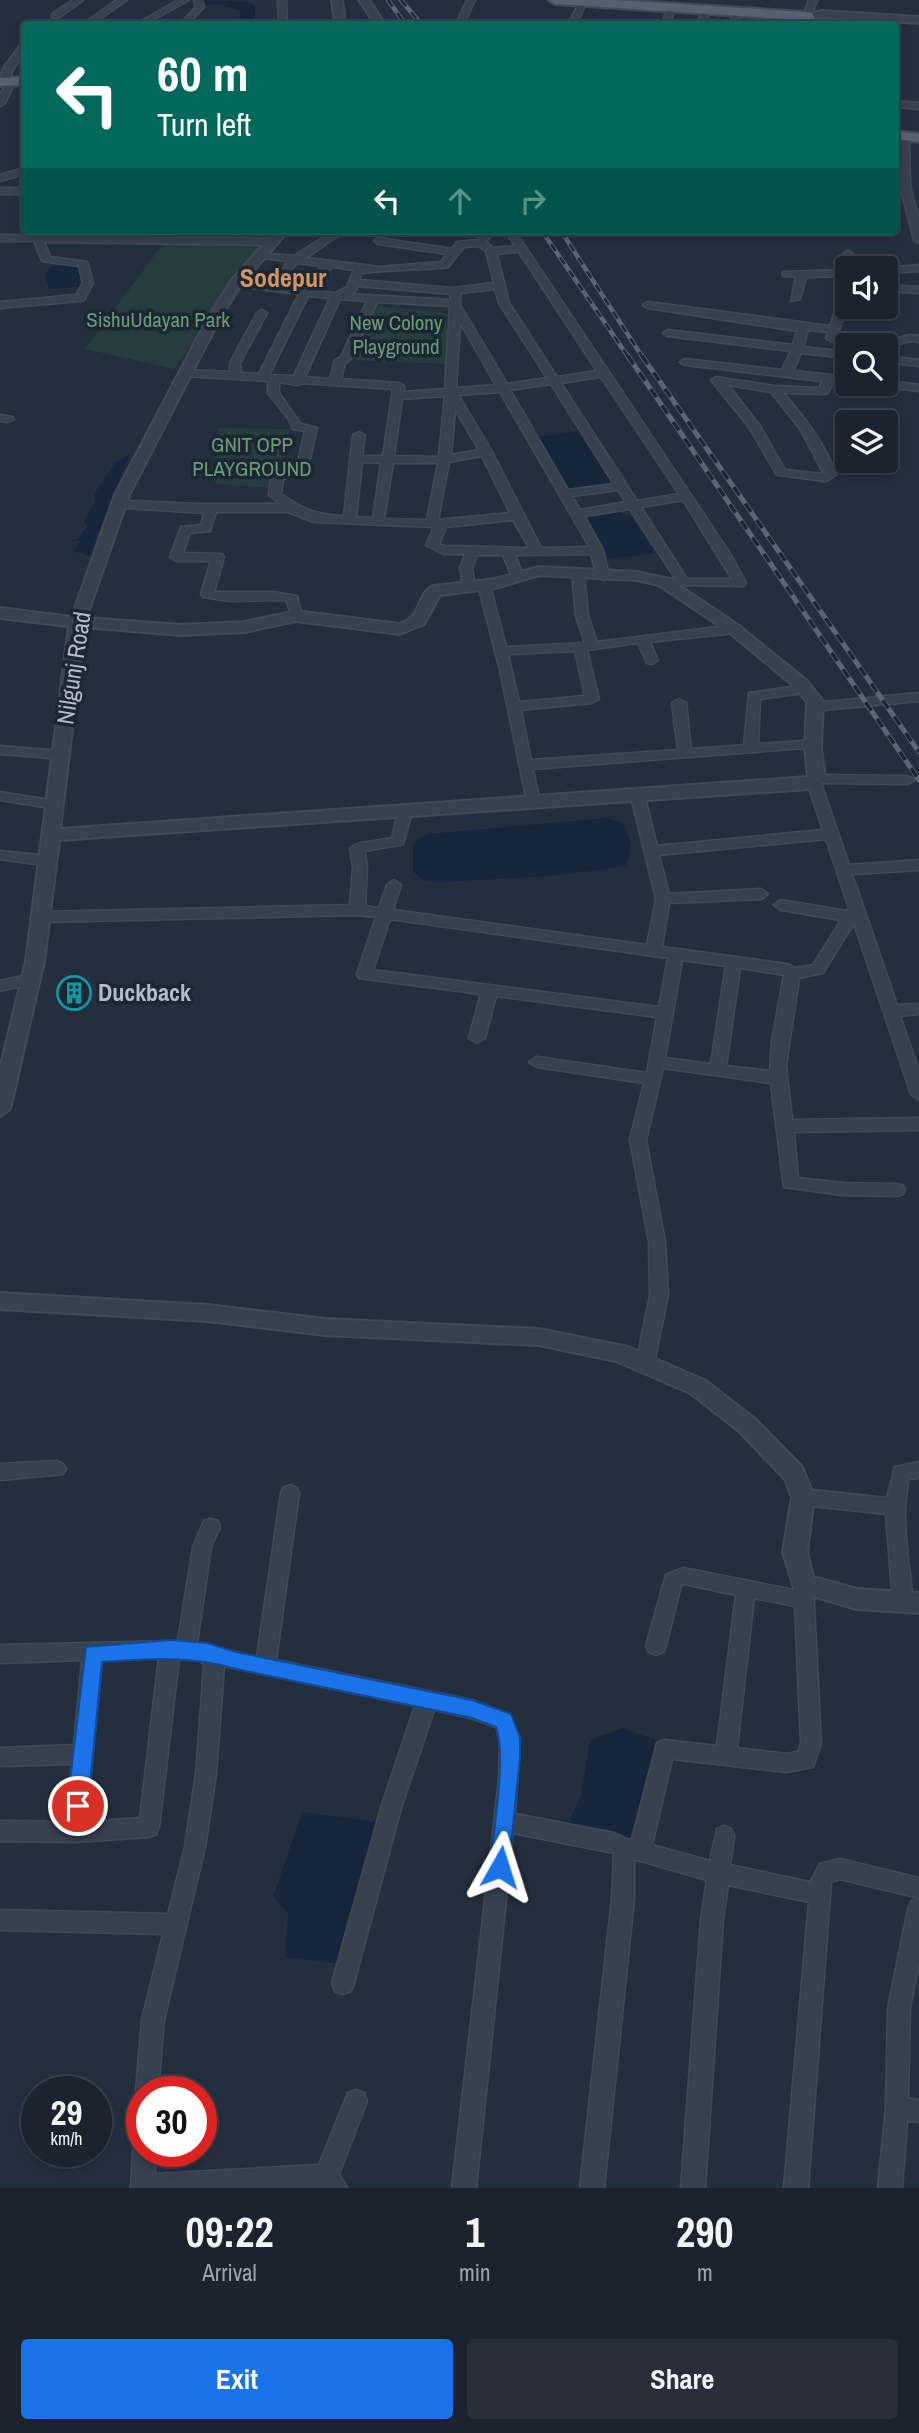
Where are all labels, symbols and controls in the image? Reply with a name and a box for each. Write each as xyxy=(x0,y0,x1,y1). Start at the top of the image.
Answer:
text: 60 m xyxy=(157,40,249,106)
icon: left xyxy=(42,49,133,140)
text: Turn left xyxy=(157,103,251,146)
icon: left xyxy=(368,182,406,220)
icon: ahead xyxy=(441,182,479,220)
icon: right xyxy=(514,182,552,220)
map controls xyxy=(835,256,898,473)
button: sound xyxy=(835,256,898,319)
district label: Sodepur xyxy=(240,260,327,295)
park label: SishuUdayan Park xyxy=(86,305,230,334)
park label: New Colony Playground xyxy=(350,308,443,361)
button: search xyxy=(835,333,898,396)
button: layers xyxy=(835,410,898,473)
park label: GNIT OPP PLAYGROUND xyxy=(192,430,312,483)
street label: Nilgunj Road xyxy=(48,609,98,727)
building icon: Duckback xyxy=(55,974,93,1012)
place label: Duckback xyxy=(98,976,191,1008)
pin xyxy=(48,1776,108,1836)
icon: arrive xyxy=(59,1787,97,1825)
position arrow xyxy=(463,1830,537,1904)
speed limit sign: 30 xyxy=(126,2076,217,2167)
text: 29 xyxy=(51,2089,82,2136)
text: km/h xyxy=(51,2126,83,2151)
text: 09:22 xyxy=(186,2204,274,2260)
text: 1 xyxy=(465,2204,484,2260)
text: 290 xyxy=(676,2204,734,2260)
text: Arrival xyxy=(202,2257,257,2288)
text: min xyxy=(459,2257,491,2288)
text: m xyxy=(697,2257,713,2288)
button: Exit xyxy=(21,2339,453,2419)
button: Share xyxy=(467,2339,898,2419)

